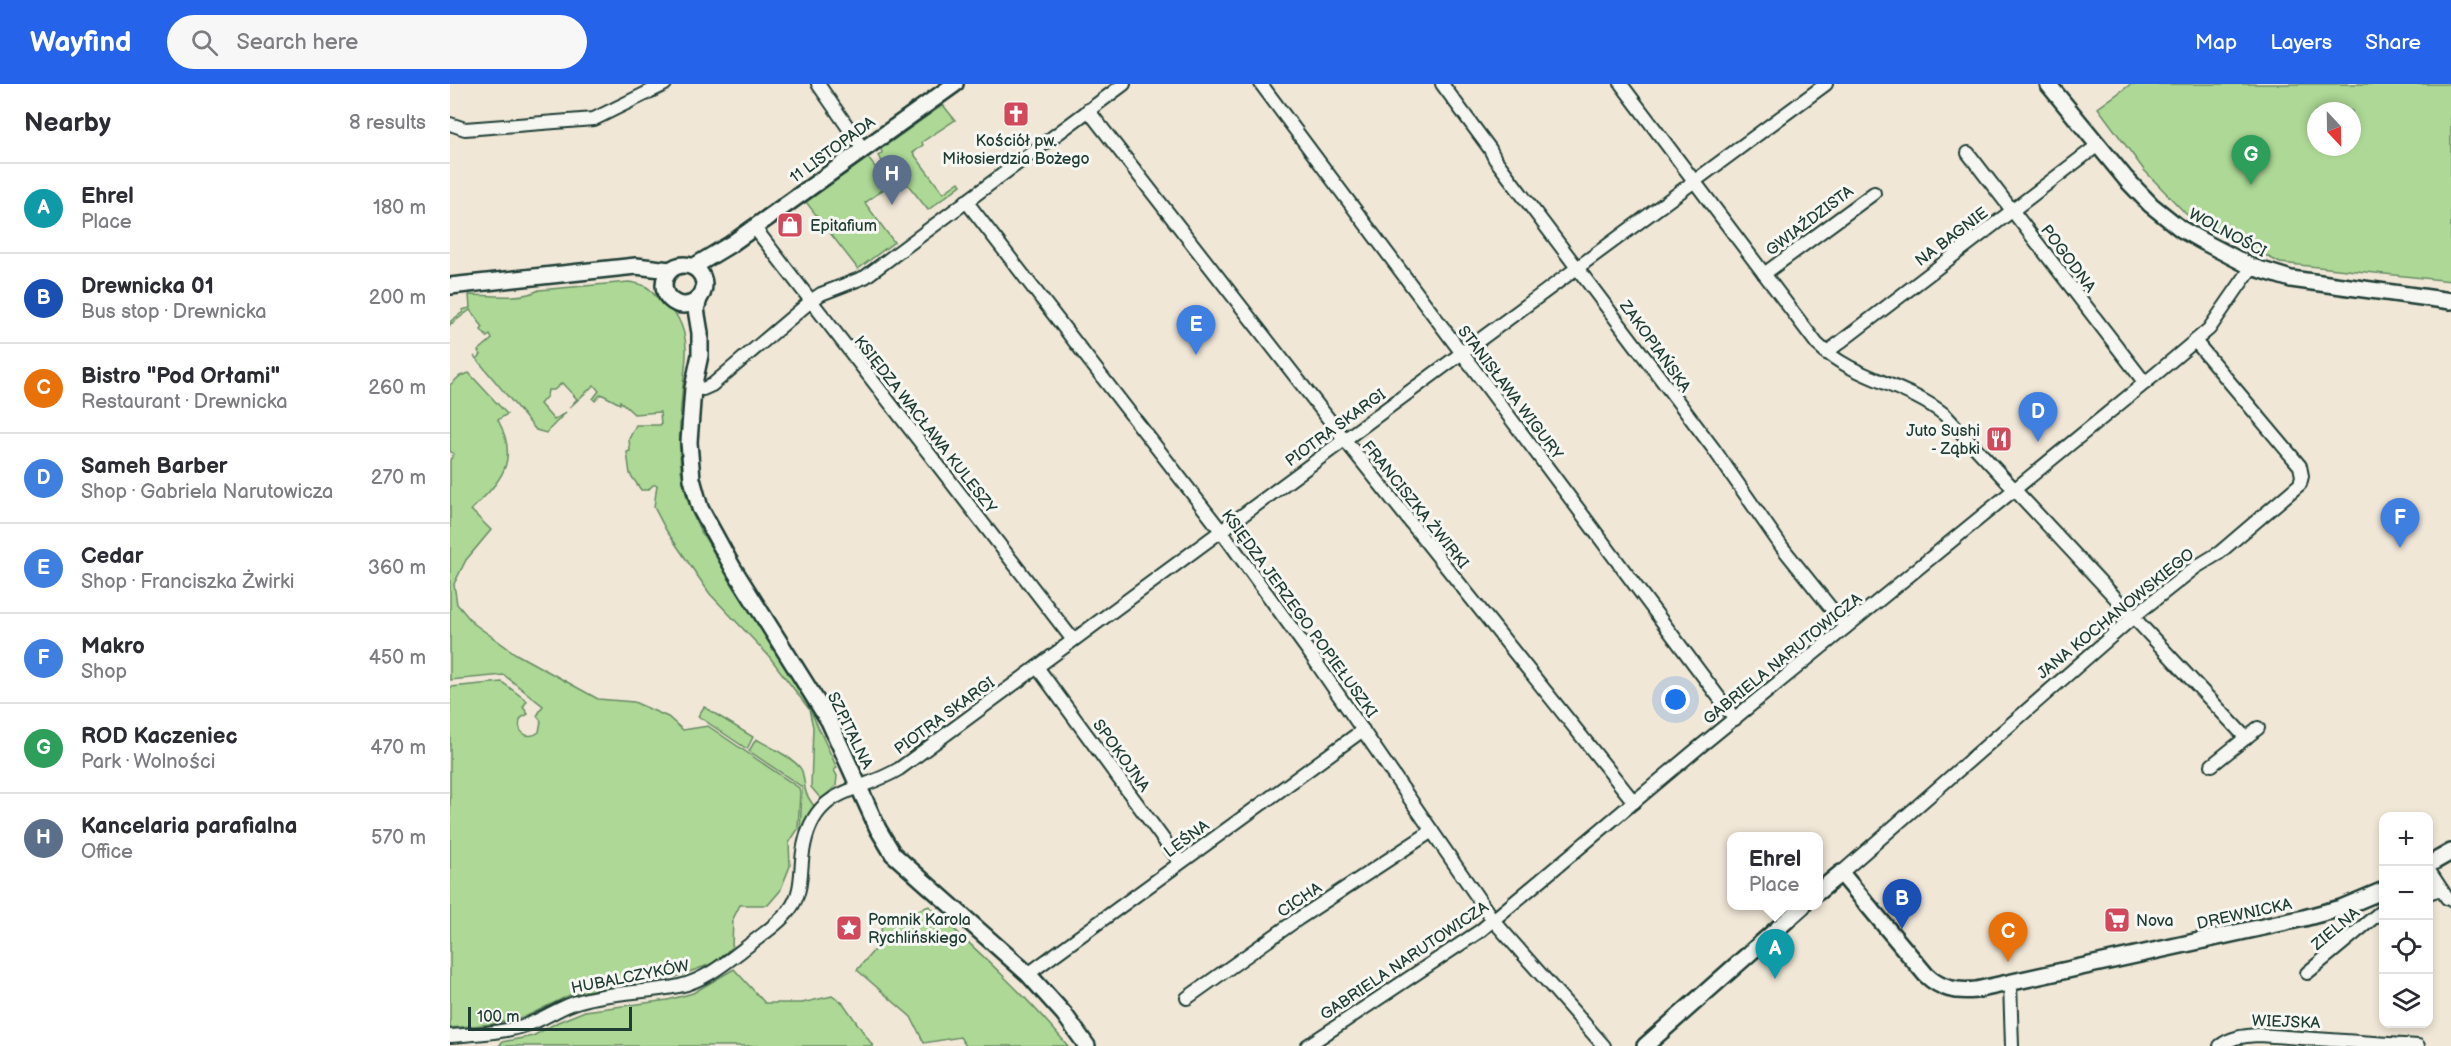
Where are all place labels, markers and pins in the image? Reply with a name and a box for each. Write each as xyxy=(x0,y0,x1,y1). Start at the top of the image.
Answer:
church icon: Kościół pw. Miłosierdzia Bożego xyxy=(1001,99,1031,129)
place label: Kościół pw. Miłosierdzia Bożego xyxy=(942,132,1090,169)
pin: G xyxy=(2232,135,2270,185)
pin: H xyxy=(872,156,912,205)
shop icon: Epitafium xyxy=(775,210,805,240)
place label: Epitafium xyxy=(810,217,877,236)
pin: E xyxy=(1176,306,1216,355)
pin: D xyxy=(2018,392,2058,442)
place label: Juto Sushi - Ząbki xyxy=(1906,422,1980,459)
restaurant icon: Juto Sushi - Ząbki xyxy=(1984,424,2014,454)
pin: F xyxy=(2380,498,2420,548)
pin: B xyxy=(1882,880,1922,929)
supermarket icon: Nova xyxy=(2102,905,2132,935)
place label: Pomnik Karola Rychlińskiego xyxy=(868,911,971,948)
pin: C xyxy=(1988,912,2028,962)
place label: Nova xyxy=(2136,912,2174,931)
place icon: Pomnik Karola Rychlińskiego xyxy=(834,913,864,943)
pin: A xyxy=(1756,930,1794,979)

